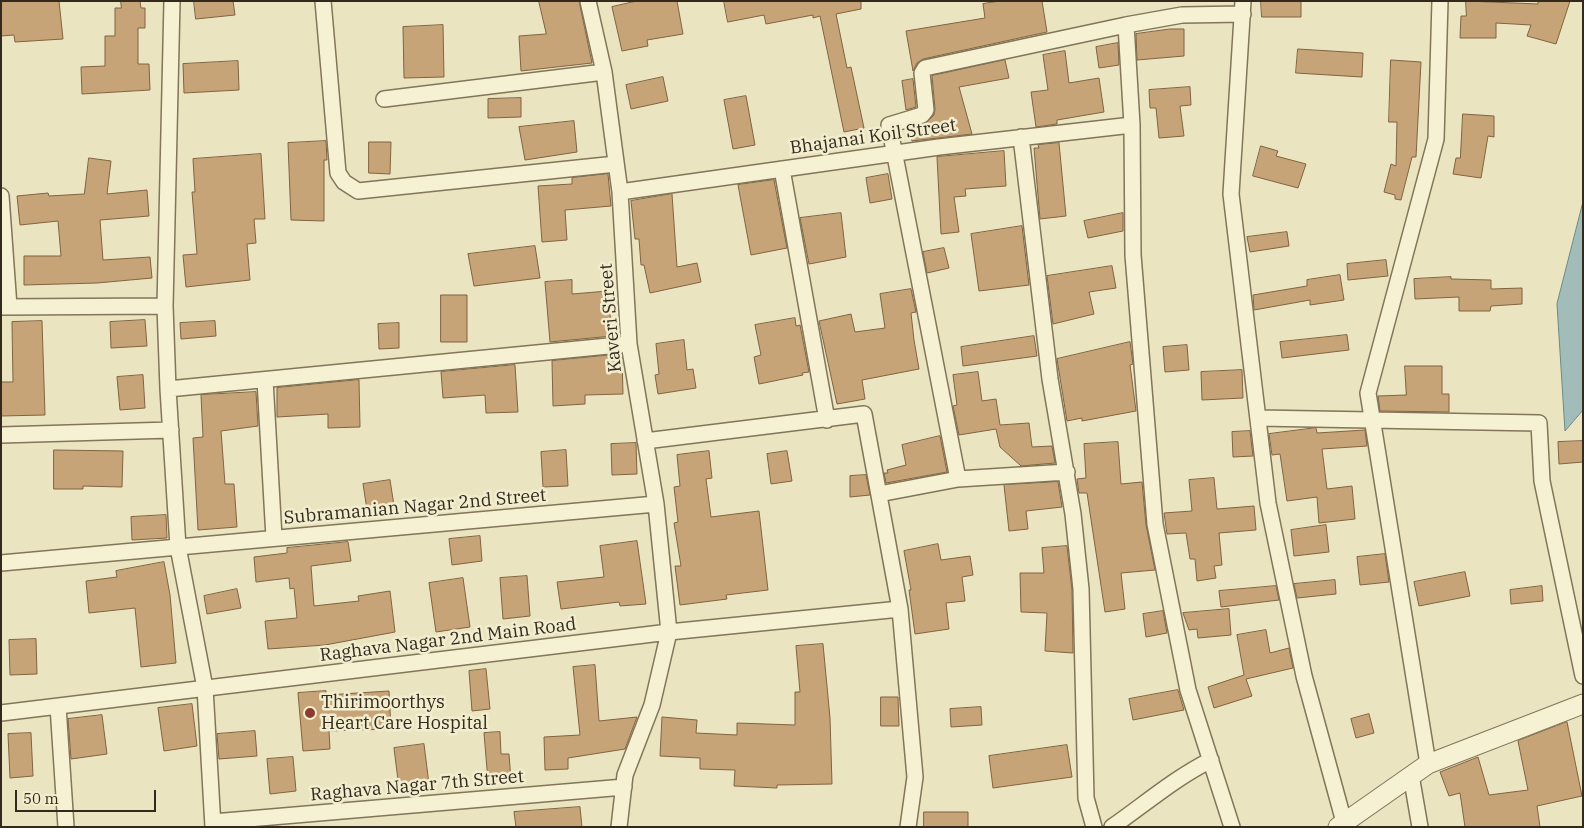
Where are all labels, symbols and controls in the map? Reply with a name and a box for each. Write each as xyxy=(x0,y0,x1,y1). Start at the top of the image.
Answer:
street label: Bhajanai Koil Street xyxy=(788,115,958,159)
street label: Kaveri Street xyxy=(595,263,627,373)
street label: Subramanian Nagar 2nd Street xyxy=(283,485,547,529)
street label: Raghava Nagar 2nd Main Road xyxy=(318,614,578,666)
place label: Thirimoorthys Heart Care Hospital xyxy=(321,692,488,734)
marker: Thirimoorthys Heart Care Hospital xyxy=(303,706,317,720)
street label: Raghava Nagar 7th Street xyxy=(309,766,525,806)
scale bar xyxy=(18,780,159,812)
text: 50 m xyxy=(23,789,59,808)

